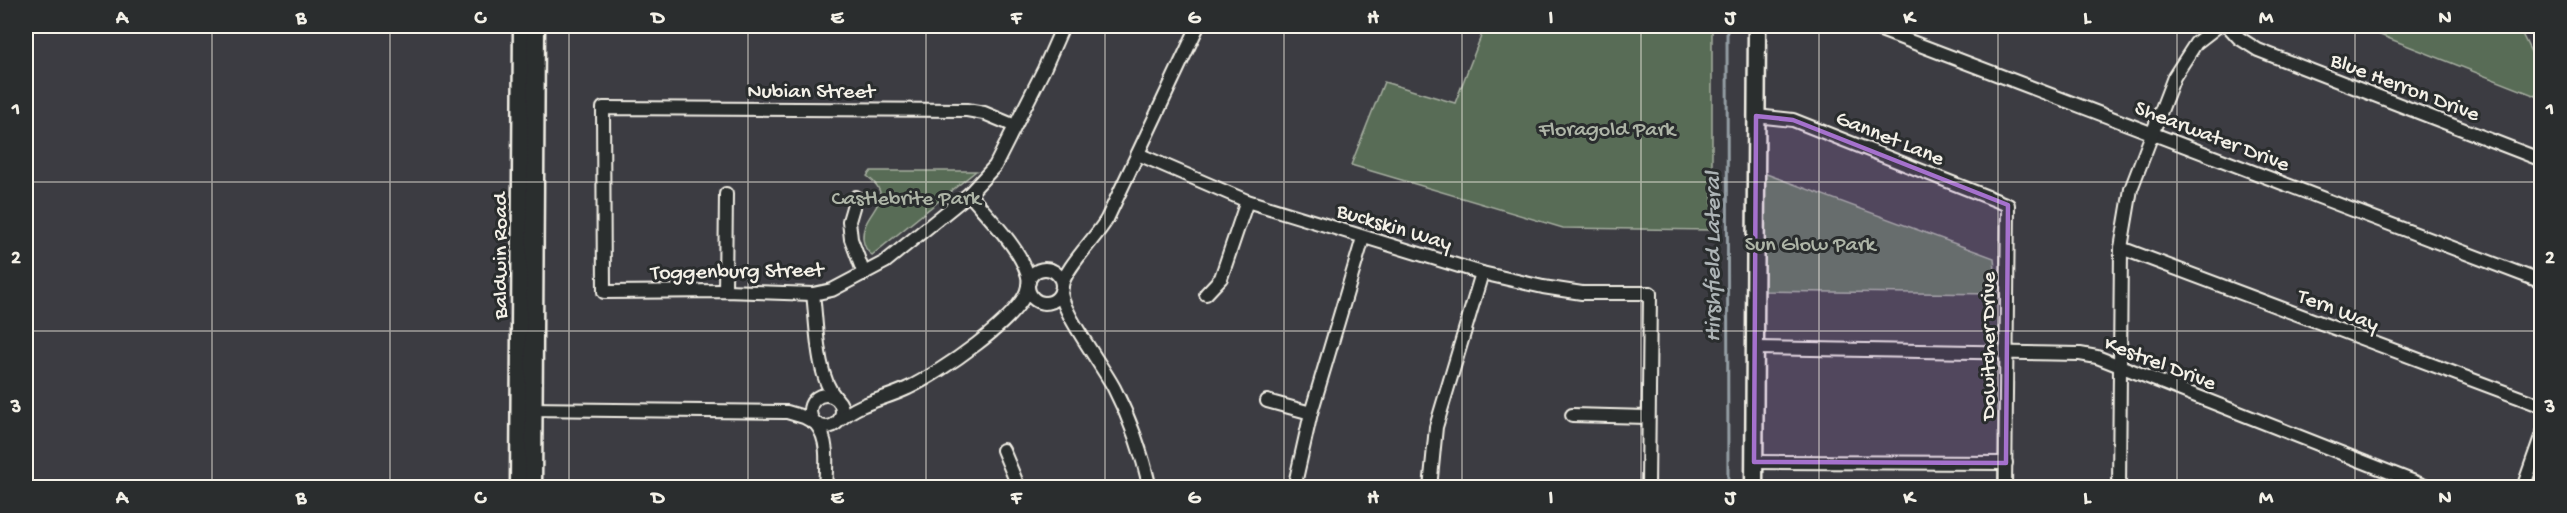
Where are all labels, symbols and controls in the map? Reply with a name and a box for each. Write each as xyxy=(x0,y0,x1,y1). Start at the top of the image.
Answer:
text: A xyxy=(115,8,130,31)
text: B xyxy=(295,8,307,31)
text: C xyxy=(474,8,488,31)
text: D xyxy=(649,8,665,31)
text: E xyxy=(831,8,845,31)
text: F xyxy=(1010,8,1023,31)
text: G xyxy=(1188,8,1202,31)
text: H xyxy=(1367,8,1379,31)
text: I xyxy=(1549,8,1554,31)
text: J xyxy=(1724,8,1737,31)
text: K xyxy=(1902,8,1917,31)
text: L xyxy=(2083,8,2092,31)
text: M xyxy=(2259,8,2274,31)
text: N xyxy=(2438,8,2452,31)
street label: Blue Herron Drive xyxy=(2325,48,2483,129)
street label: Nubian Street xyxy=(747,80,877,106)
street label: Shearwater Drive xyxy=(2130,96,2293,179)
text: 1 xyxy=(11,99,20,122)
text: 1 xyxy=(2545,99,2554,122)
street label: Gannet Lane xyxy=(1831,106,1948,173)
park label: Floragold Park xyxy=(1538,118,1677,144)
water label: Hirshfield Lateral xyxy=(1700,170,1729,342)
park label: Castlebrite Park xyxy=(831,187,983,213)
street label: Baldwin Road xyxy=(489,191,515,320)
street label: Buckskin Way xyxy=(1332,199,1455,259)
park label: Sun Glow Park xyxy=(1745,233,1877,259)
text: 2 xyxy=(11,248,21,271)
text: 2 xyxy=(2545,248,2555,271)
street label: Toggenburg Street xyxy=(648,258,826,288)
street label: Dowitcher Drive xyxy=(1977,271,2003,422)
street label: Tern Way xyxy=(2291,284,2382,339)
street label: Kestrel Drive xyxy=(2100,332,2220,398)
text: 3 xyxy=(10,397,21,420)
text: 3 xyxy=(2544,397,2555,420)
text: A xyxy=(115,488,130,511)
text: B xyxy=(295,488,307,511)
text: C xyxy=(474,488,488,511)
text: D xyxy=(649,488,665,511)
text: E xyxy=(831,488,845,511)
text: F xyxy=(1010,488,1023,511)
text: G xyxy=(1188,488,1202,511)
text: H xyxy=(1367,488,1379,511)
text: I xyxy=(1549,488,1554,511)
text: J xyxy=(1724,488,1737,511)
text: K xyxy=(1902,488,1917,511)
text: L xyxy=(2083,488,2092,511)
text: M xyxy=(2259,488,2274,511)
text: N xyxy=(2438,488,2452,511)

